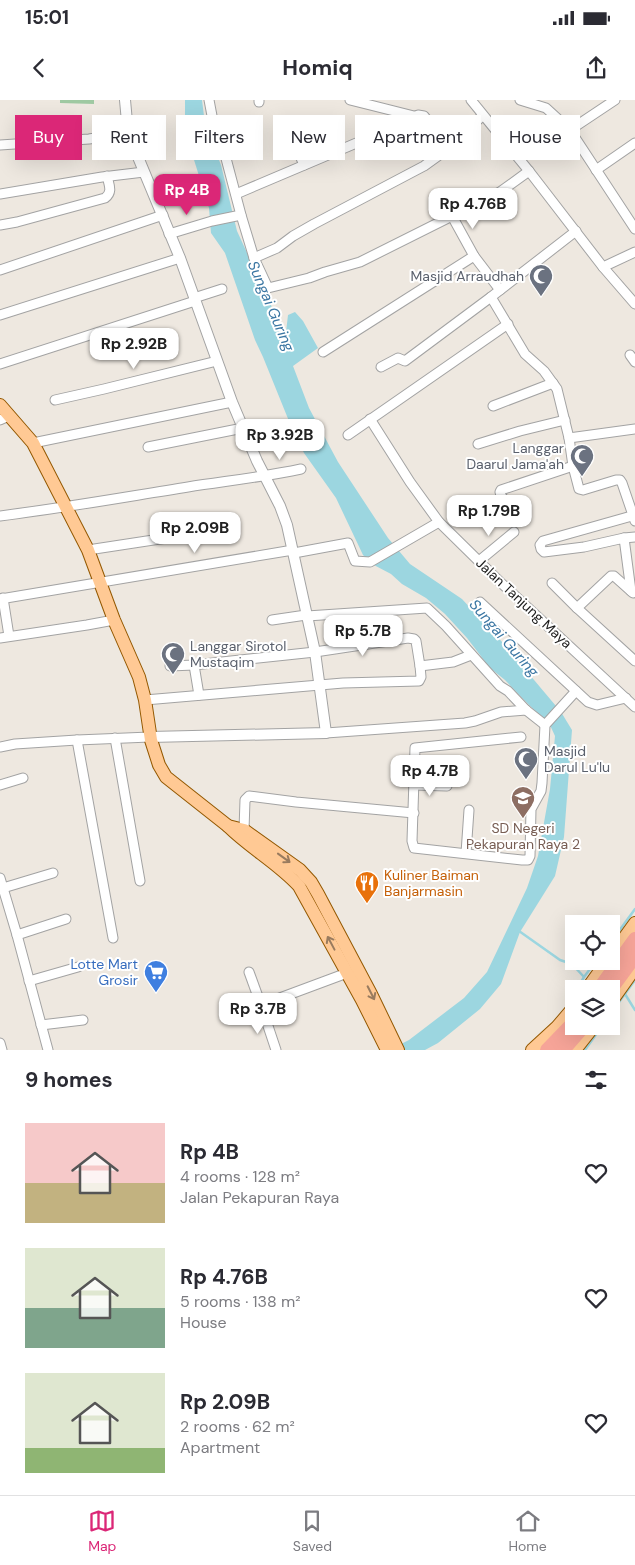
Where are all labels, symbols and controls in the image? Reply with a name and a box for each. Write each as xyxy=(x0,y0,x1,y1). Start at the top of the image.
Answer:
text: 15:01 xyxy=(25,5,69,30)
text: Homiq xyxy=(282,53,353,82)
icon: back xyxy=(25,54,53,82)
icon: share xyxy=(582,54,610,82)
chip: Buy xyxy=(15,115,82,160)
chip: Rent xyxy=(92,115,166,160)
chip: Filters xyxy=(176,115,263,160)
chip: New xyxy=(273,115,345,160)
chip: Apartment xyxy=(355,115,481,160)
chip: House xyxy=(491,115,580,160)
pin: Rp 4B xyxy=(152,174,222,216)
text: Rp 4B xyxy=(165,179,209,200)
pin: Rp 4.76B xyxy=(421,188,525,230)
text: Rp 4.76B xyxy=(439,193,507,214)
water label: Sungai Guring xyxy=(243,258,299,355)
mosque icon: Masjid Arraudhah xyxy=(528,263,554,297)
place label: Masjid Arraudhah xyxy=(411,267,524,285)
pin: Rp 2.92B xyxy=(82,328,186,370)
text: Rp 2.92B xyxy=(101,333,167,354)
pin: Rp 3.92B xyxy=(228,418,332,461)
text: Rp 3.92B xyxy=(246,424,314,445)
place label: Langgar Daarul Jama'ah xyxy=(466,439,564,473)
mosque icon: Langgar Daarul Jama'ah xyxy=(569,443,595,477)
pin: Rp 1.79B xyxy=(437,494,541,537)
text: Rp 1.79B xyxy=(458,500,520,521)
pin: Rp 2.09B xyxy=(143,512,247,554)
text: Rp 2.09B xyxy=(161,517,229,538)
street label: Jalan Tanjung Maya xyxy=(472,554,576,652)
water label: Sungai Guring xyxy=(465,595,544,682)
pin: Rp 5.7B xyxy=(317,614,409,657)
text: Rp 5.7B xyxy=(335,620,391,641)
place label: Langgar Sirotol Mustaqim xyxy=(190,637,286,671)
mosque icon: Langgar Sirotol Mustaqim xyxy=(160,641,186,675)
place label: Masjid Darul Lu'lu xyxy=(544,742,610,776)
mosque icon: Masjid Darul Lu'lu xyxy=(513,746,539,780)
pin: Rp 4.7B xyxy=(384,754,476,797)
text: Rp 4.7B xyxy=(401,760,459,781)
school or university icon: SD Negeri Pekapuran Raya 2 xyxy=(510,785,536,819)
place label: SD Negeri Pekapuran Raya 2 xyxy=(466,819,580,853)
one-way arrow xyxy=(277,853,291,863)
place label: Kuliner Baiman Banjarmasin xyxy=(384,866,479,900)
restaurant icon: Kuliner Baiman Banjarmasin xyxy=(354,870,380,904)
map controls xyxy=(565,915,620,1035)
button: locate xyxy=(565,915,620,970)
one-way arrow xyxy=(326,936,335,951)
place label: Lotte Mart Grosir xyxy=(70,955,138,989)
supermarket icon: Lotte Mart Grosir xyxy=(143,959,169,993)
button: layers xyxy=(565,980,620,1035)
one-way arrow xyxy=(367,985,376,1000)
pin: Rp 3.7B xyxy=(212,992,304,1035)
text: Rp 3.7B xyxy=(230,998,286,1019)
text: 9 homes xyxy=(25,1066,113,1094)
icon: filters xyxy=(582,1066,610,1094)
text: Rp 4B xyxy=(180,1138,239,1166)
icon: home xyxy=(65,1143,125,1203)
icon: heart xyxy=(582,1159,610,1187)
text: 4 rooms · 128 m² xyxy=(180,1166,300,1187)
text: Jalan Pekapuran Raya xyxy=(180,1187,339,1208)
text: Rp 4.76B xyxy=(180,1263,268,1291)
icon: home xyxy=(65,1268,125,1328)
icon: heart xyxy=(582,1284,610,1312)
text: 5 rooms · 138 m² xyxy=(180,1291,301,1312)
text: House xyxy=(180,1312,227,1333)
text: Rp 2.09B xyxy=(180,1388,270,1416)
icon: home xyxy=(65,1393,125,1453)
icon: heart xyxy=(582,1409,610,1437)
text: 2 rooms · 62 m² xyxy=(180,1416,295,1437)
text: Apartment xyxy=(180,1437,260,1458)
tab: Map xyxy=(88,1507,116,1555)
tab: Saved xyxy=(293,1507,332,1555)
tab: Home xyxy=(508,1507,547,1555)

